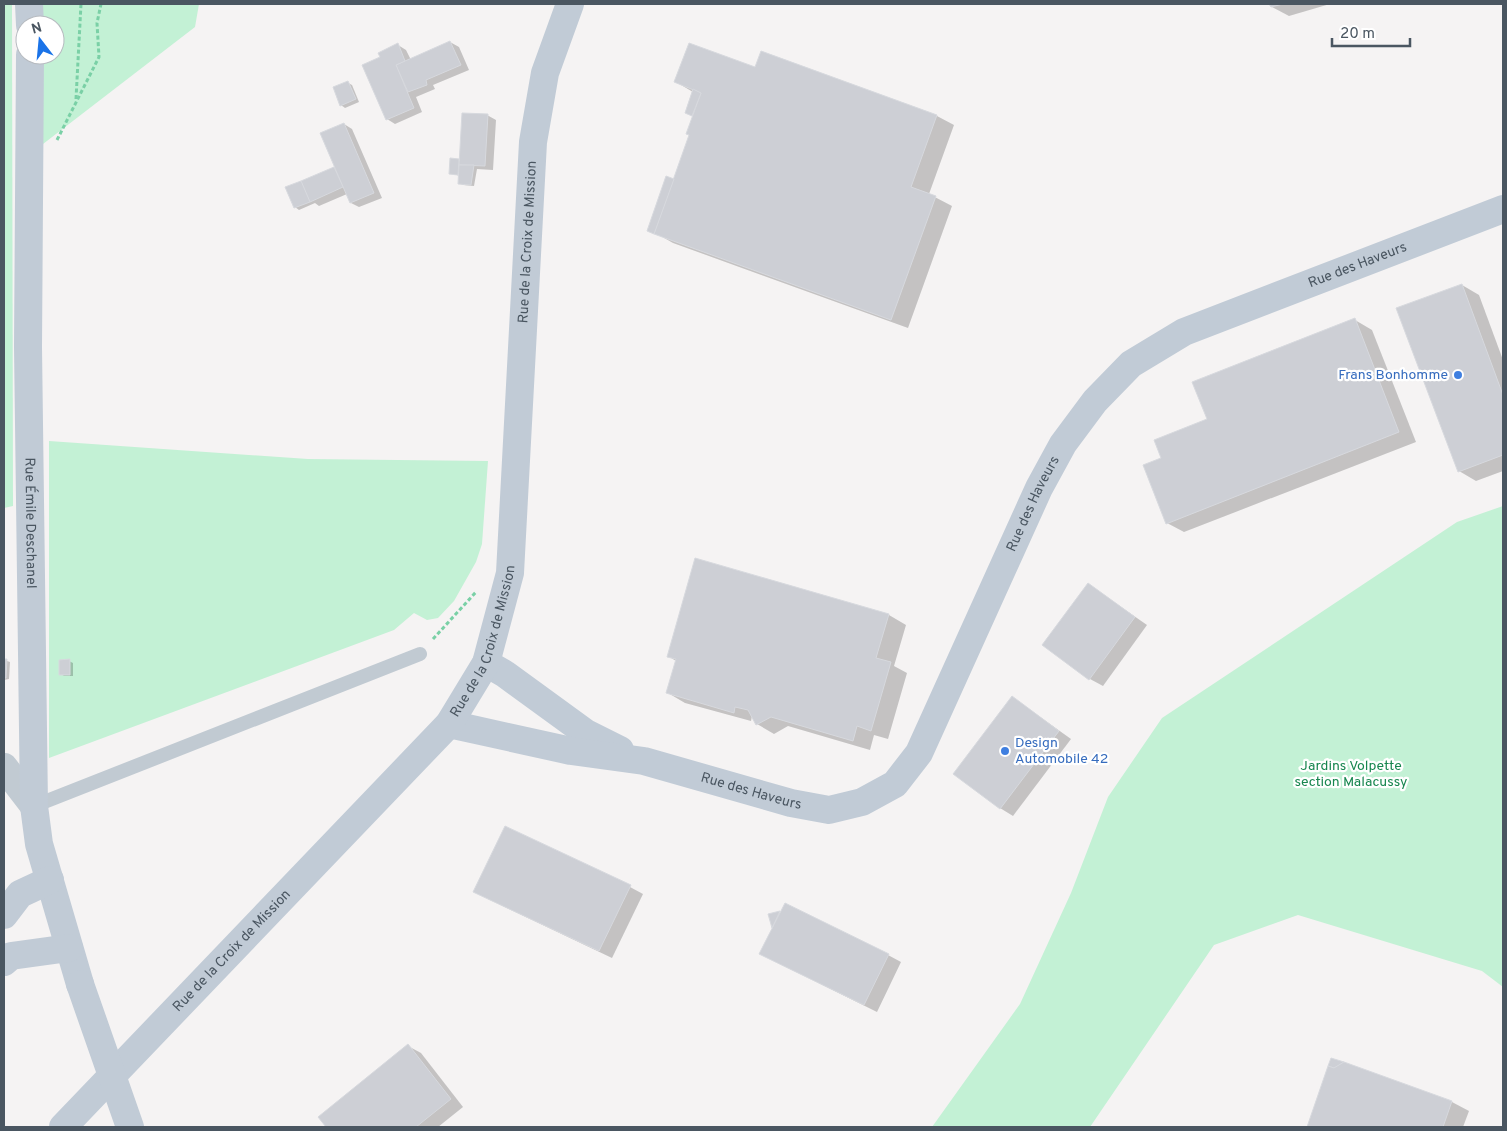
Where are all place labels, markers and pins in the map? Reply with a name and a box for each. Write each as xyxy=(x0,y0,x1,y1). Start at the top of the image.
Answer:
place label: Frans Bonhomme xyxy=(1338,367,1448,384)
marker: Frans Bonhomme xyxy=(1452,369,1464,381)
place label: Design Automobile 42 xyxy=(1015,735,1108,768)
marker: Design Automobile 42 xyxy=(999,745,1011,757)

